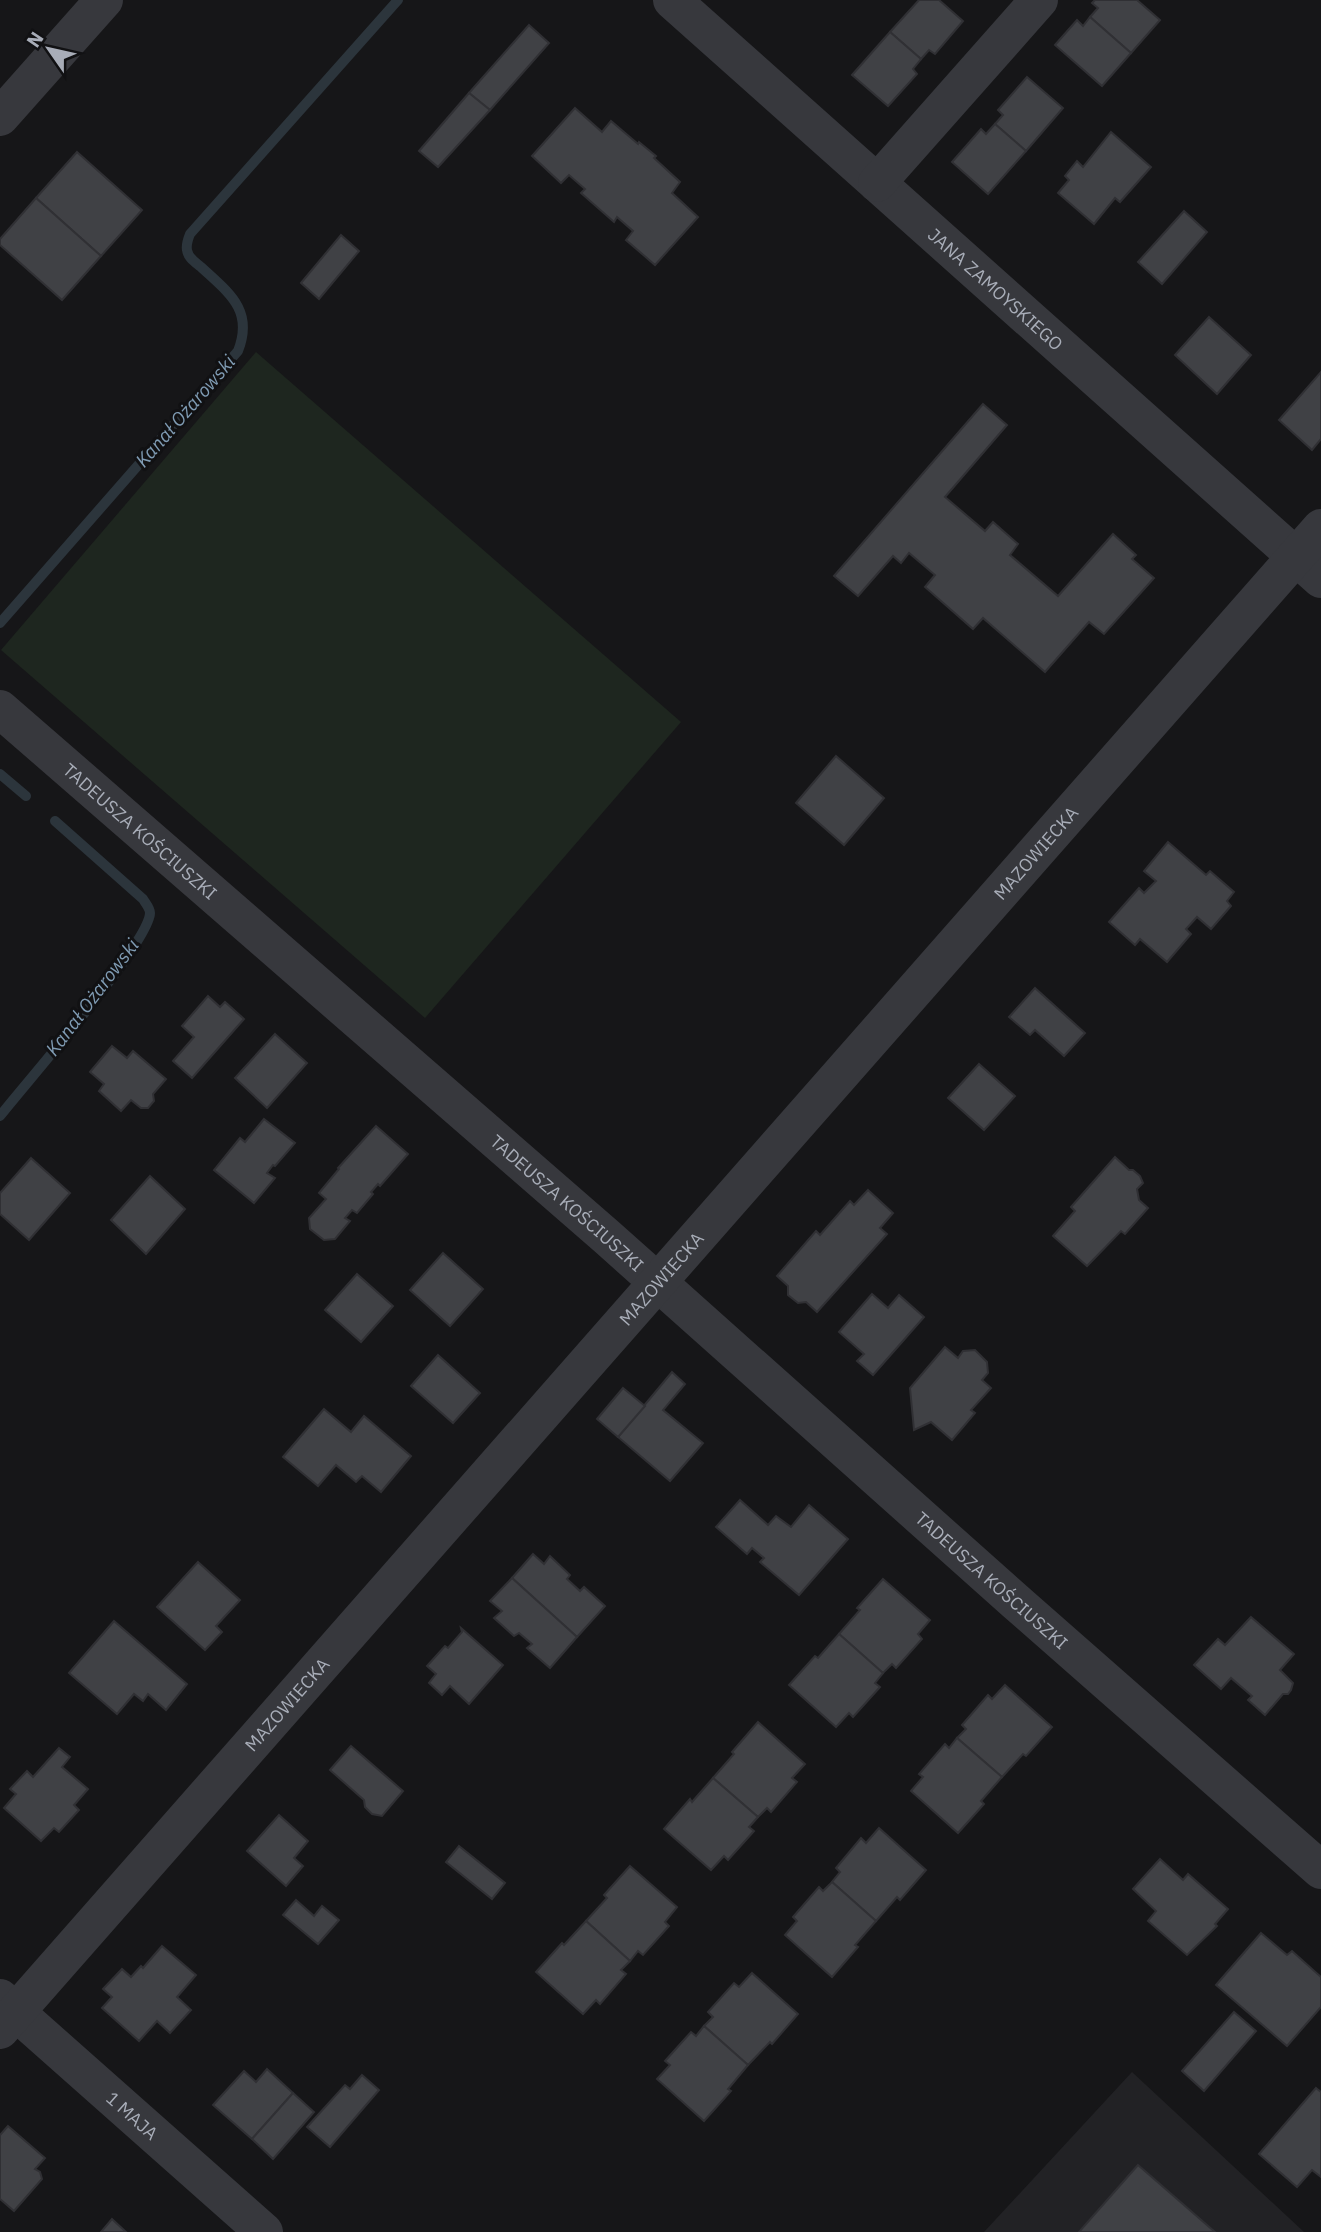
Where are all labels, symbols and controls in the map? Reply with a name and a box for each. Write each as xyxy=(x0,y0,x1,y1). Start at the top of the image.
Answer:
north arrow xyxy=(14,14,84,84)
text: N xyxy=(21,27,49,52)
street label: JANA ZAMOYSKIEGO xyxy=(924,223,1068,355)
water label: Kanał Ożarowski xyxy=(130,349,241,472)
street label: TADEUSZA KOŚCIUSZKI xyxy=(59,758,222,904)
street label: MAZOWIECKA xyxy=(988,801,1083,904)
water label: Kanał Ożarowski xyxy=(40,933,144,1060)
street label: TADEUSZA KOŚCIUSZKI xyxy=(486,1129,649,1276)
street label: MAZOWIECKA xyxy=(614,1226,709,1330)
street label: TADEUSZA KOŚCIUSZKI xyxy=(911,1506,1073,1654)
street label: MAZOWIECKA xyxy=(239,1652,334,1756)
street label: 1 MAJA xyxy=(102,2086,164,2145)

